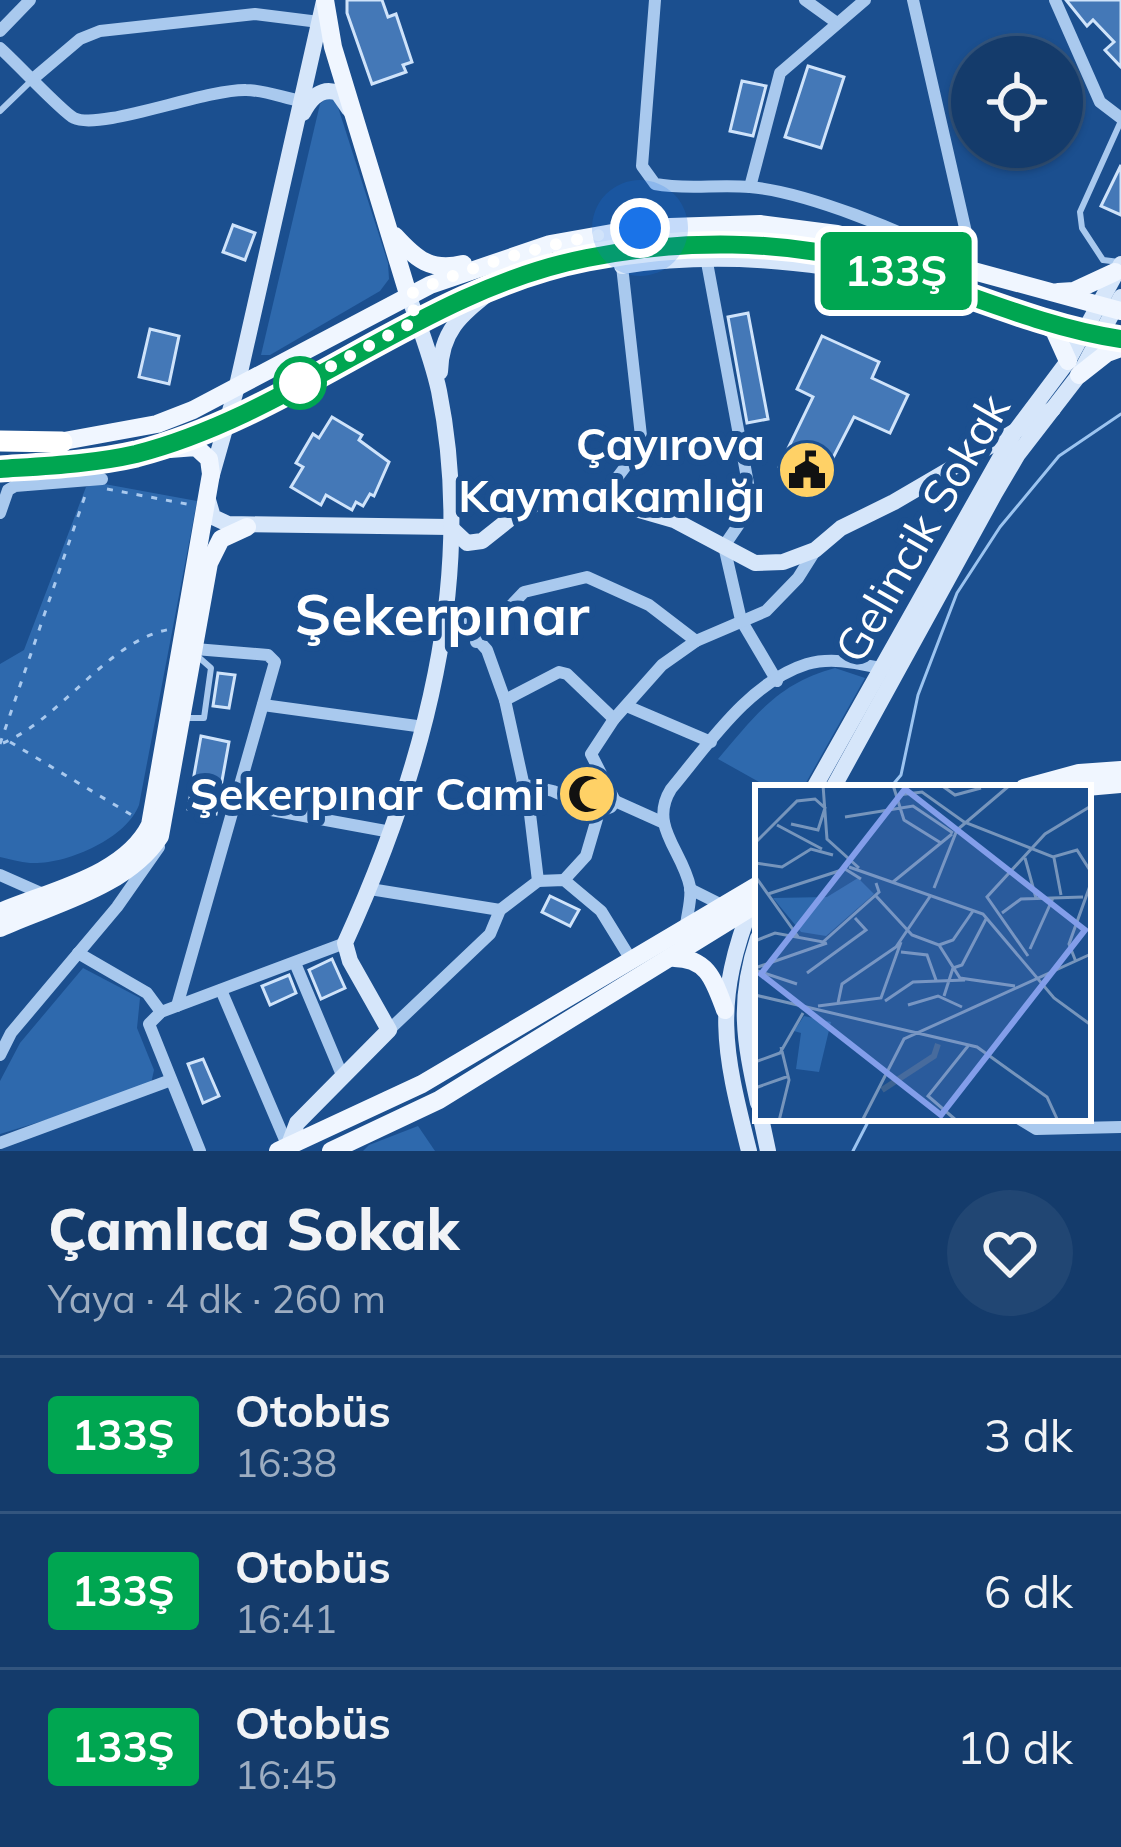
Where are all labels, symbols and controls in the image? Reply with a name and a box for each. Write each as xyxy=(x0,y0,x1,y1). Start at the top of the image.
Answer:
map controls xyxy=(951,36,1083,168)
button: locate xyxy=(951,36,1083,168)
your location xyxy=(610,198,670,258)
line badge: 133Ş xyxy=(812,232,980,310)
text: 133Ş xyxy=(845,244,947,297)
unlabelled marker xyxy=(275,358,325,408)
street label: Gelincik Sokak xyxy=(822,383,1021,672)
place label: Çayırova Kaymakamlığı xyxy=(458,415,765,523)
public building icon: Çayırova Kaymakamlığı xyxy=(776,439,838,501)
district label: Şekerpınar xyxy=(295,578,590,649)
mosque icon: Şekerpınar Cami xyxy=(556,763,618,825)
place label: Şekerpınar Cami xyxy=(190,765,545,821)
inset map xyxy=(755,785,1091,1121)
button: heart xyxy=(947,1190,1073,1316)
text: Çamlıca Sokak xyxy=(48,1193,459,1264)
text: Yaya · 4 dk · 260 m xyxy=(48,1274,386,1323)
text: Otobüs xyxy=(235,1382,391,1438)
text: 3 dk xyxy=(984,1407,1073,1463)
text: 133Ş xyxy=(72,1408,175,1461)
text: 16:38 xyxy=(235,1438,337,1487)
text: Otobüs xyxy=(235,1538,391,1594)
text: 6 dk xyxy=(984,1563,1073,1619)
text: 133Ş xyxy=(72,1564,175,1617)
text: 16:41 xyxy=(235,1594,337,1643)
text: Otobüs xyxy=(235,1694,391,1750)
text: 10 dk xyxy=(957,1719,1073,1775)
text: 133Ş xyxy=(72,1720,175,1773)
text: 16:45 xyxy=(235,1750,337,1799)

